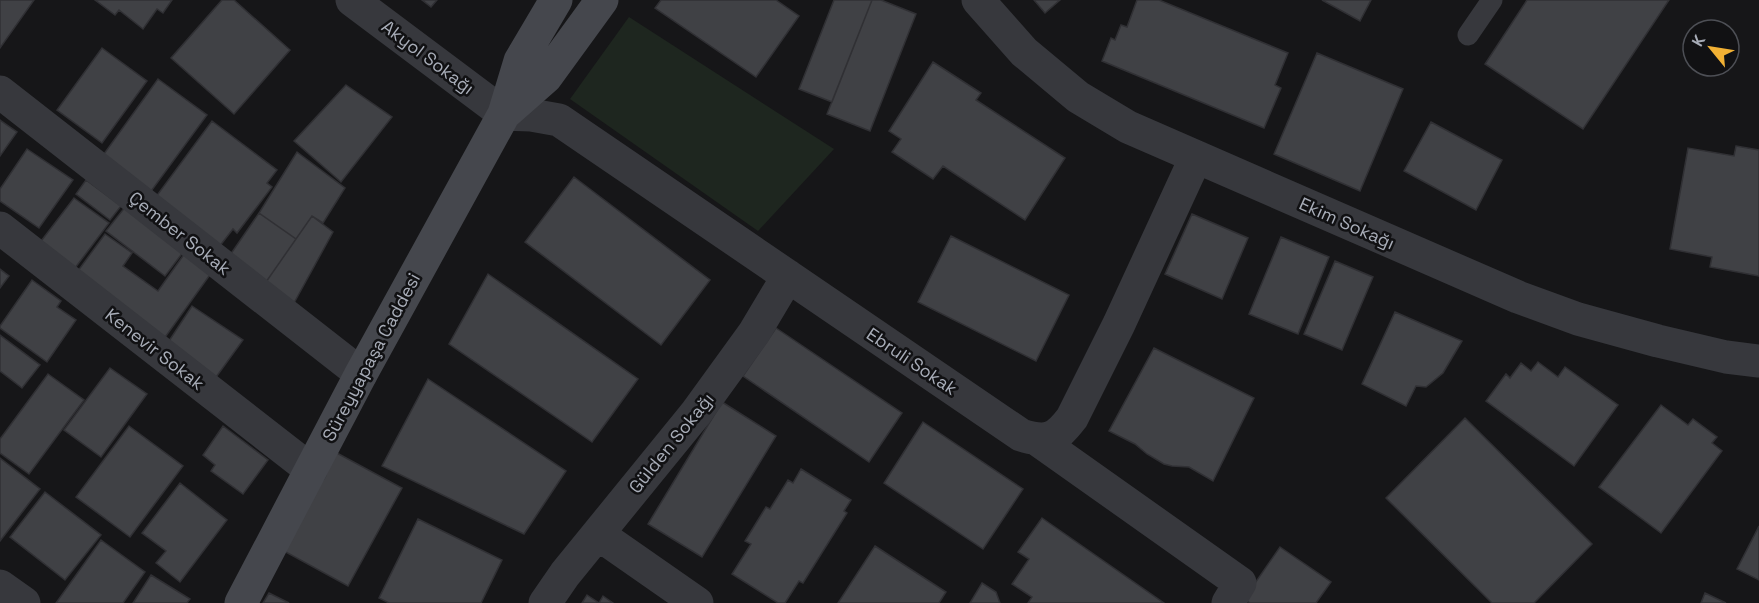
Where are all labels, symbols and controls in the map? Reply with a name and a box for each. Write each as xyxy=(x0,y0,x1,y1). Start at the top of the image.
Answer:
street label: Akyol Sokağı xyxy=(377,15,479,99)
north arrow xyxy=(1681,18,1741,78)
text: K xyxy=(1687,31,1710,50)
street label: Çember Sokak xyxy=(124,186,236,280)
street label: Ekim Sokağı xyxy=(1296,192,1398,254)
street label: Süreyyapaşa Caddesi xyxy=(317,269,425,445)
street label: Kenevir Sokak xyxy=(101,303,210,395)
street label: Ebruli Sokak xyxy=(862,322,962,400)
street label: Gülden Sokağı xyxy=(623,388,719,498)

